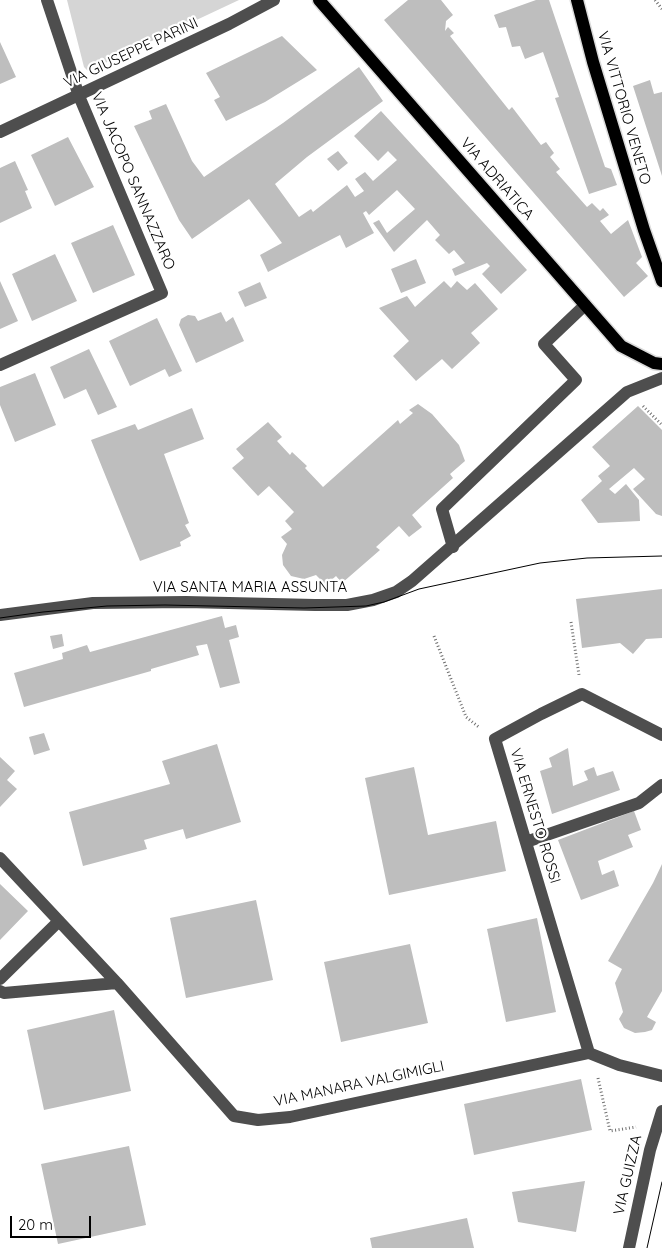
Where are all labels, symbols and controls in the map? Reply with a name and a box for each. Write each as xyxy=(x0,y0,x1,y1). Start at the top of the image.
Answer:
street label: VIA GIUSEPPE PARINI xyxy=(61,14,201,92)
street label: VIA VITTORIO VENETO xyxy=(593,29,655,187)
street label: VIA JACOPO SANNAZZARO xyxy=(87,89,179,273)
street label: VIA ADRIATICA xyxy=(456,134,538,224)
street label: VIA SANTA MARIA ASSUNTA xyxy=(153,578,347,596)
street label: VIA ERNESTO ROSSI xyxy=(506,746,564,886)
street label: VIA MANARA VALGIMIGLI xyxy=(272,1057,446,1111)
street label: VIA GUIZZA xyxy=(610,1133,646,1217)
scale bar xyxy=(12,1206,94,1238)
text: 20 m xyxy=(18,1215,53,1234)

